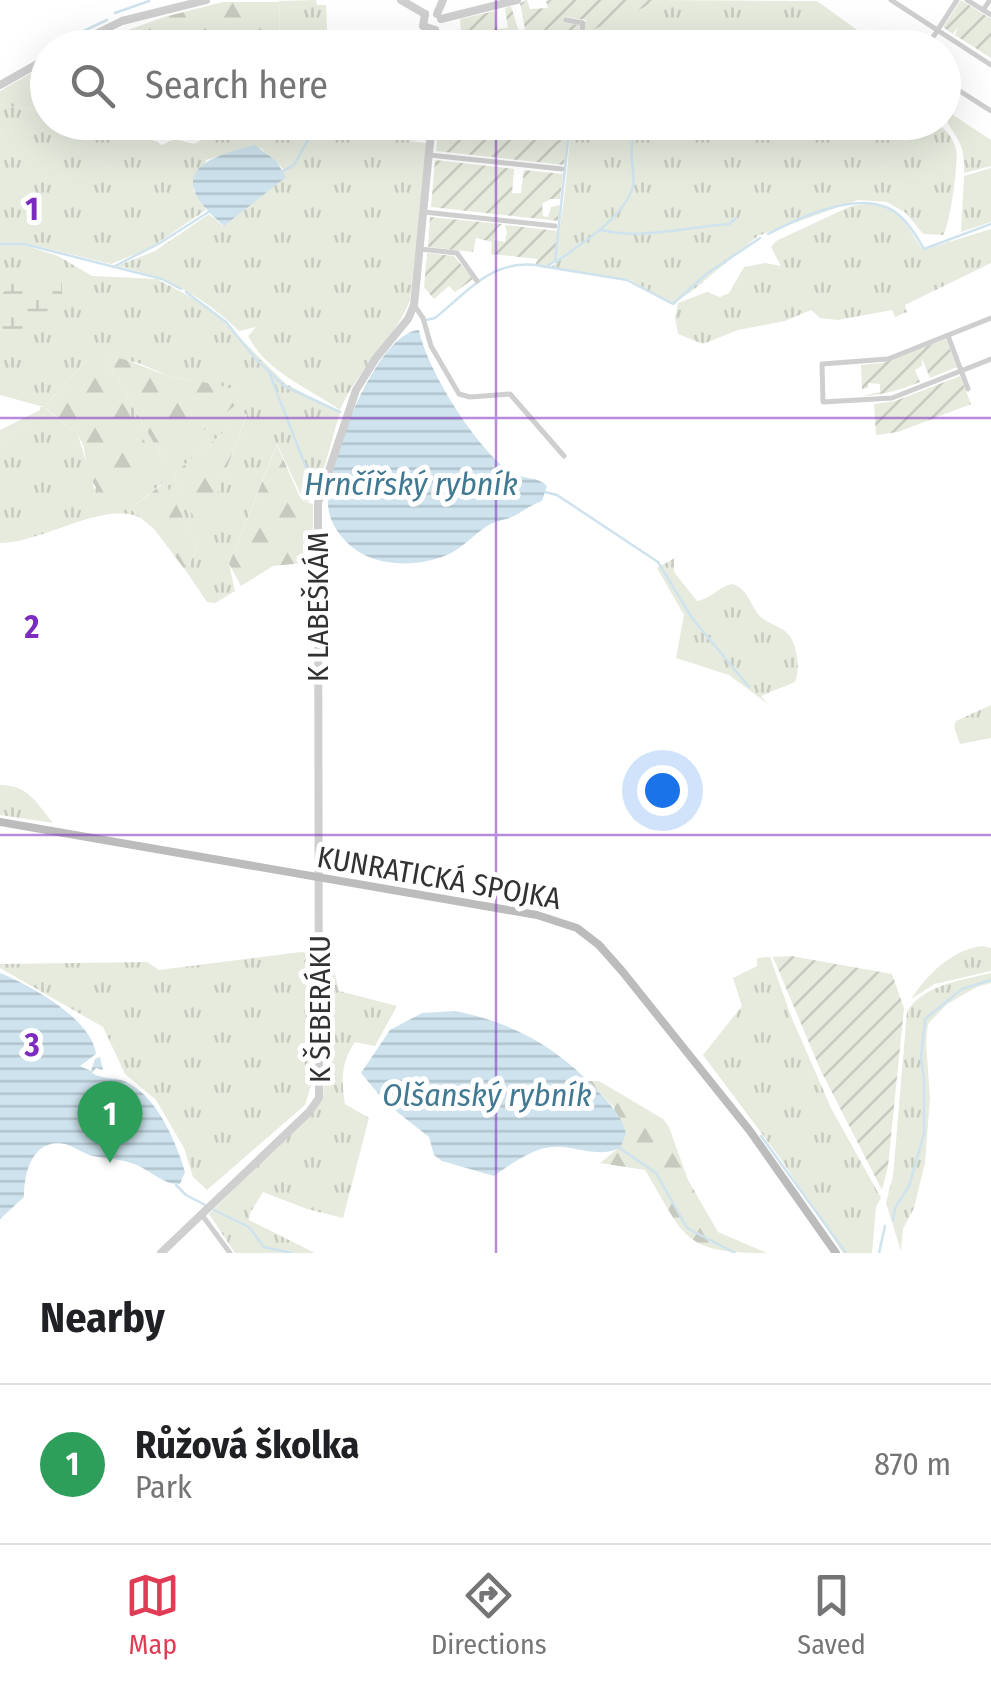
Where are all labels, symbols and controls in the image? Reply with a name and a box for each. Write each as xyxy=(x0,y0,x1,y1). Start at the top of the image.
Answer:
search box xyxy=(30,30,961,140)
icon: search xyxy=(65,58,120,113)
text: Search here xyxy=(145,62,328,108)
text: 1 xyxy=(25,190,39,228)
water label: Hrnčířský rybník xyxy=(304,465,518,503)
street label: K LABEŠKÁM xyxy=(300,532,336,682)
text: 2 xyxy=(24,608,40,646)
your location xyxy=(637,765,688,816)
street label: KUNRATICKÁ SPOJKA xyxy=(314,839,564,917)
street label: K ŠEBERÁKU xyxy=(302,935,338,1083)
text: 3 xyxy=(23,1026,40,1064)
water label: Olšanský rybník xyxy=(382,1076,592,1114)
pin: 1 xyxy=(78,1080,142,1163)
text: Nearby xyxy=(40,1293,165,1343)
text: Růžová školka xyxy=(135,1422,359,1468)
text: 1 xyxy=(66,1445,79,1483)
text: 870 m xyxy=(874,1445,951,1483)
text: Park xyxy=(135,1468,192,1506)
tab: Map xyxy=(125,1568,180,1661)
tab: Directions xyxy=(431,1568,547,1661)
tab: Saved xyxy=(797,1568,866,1661)

